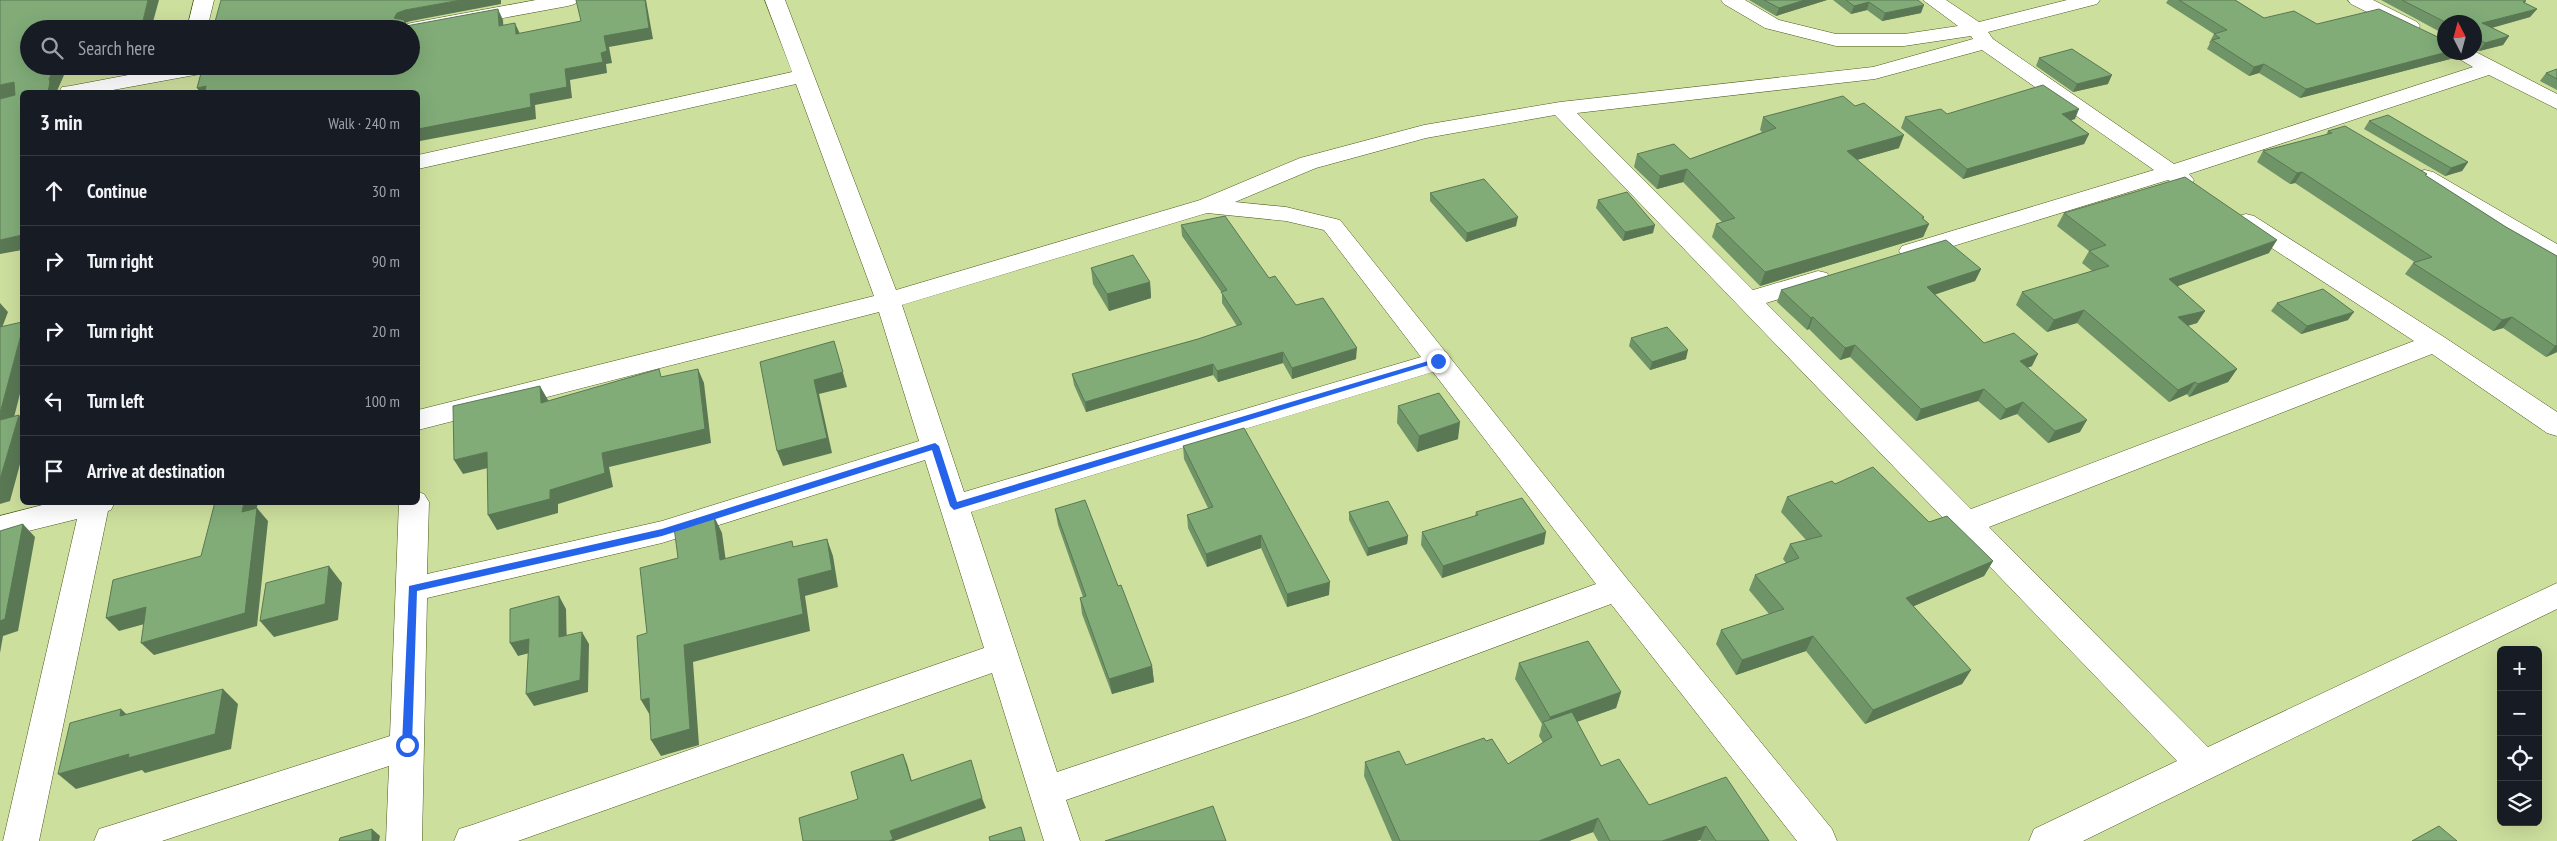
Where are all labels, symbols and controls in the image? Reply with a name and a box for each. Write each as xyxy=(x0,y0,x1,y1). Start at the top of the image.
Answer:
north arrow xyxy=(2437,15,2482,60)
search box xyxy=(20,20,420,75)
icon: search xyxy=(38,34,66,62)
text: Search here xyxy=(78,36,155,60)
text: 3 min xyxy=(40,109,82,136)
text: Walk · 240 m xyxy=(328,113,400,133)
icon: ahead xyxy=(40,177,68,205)
text: Continue xyxy=(87,179,147,203)
text: 30 m xyxy=(372,181,400,201)
icon: right xyxy=(40,247,68,275)
text: Turn right xyxy=(87,249,153,273)
text: 90 m xyxy=(372,251,400,271)
icon: right xyxy=(40,317,68,345)
text: Turn right xyxy=(87,319,153,343)
text: 20 m xyxy=(372,321,400,341)
route end xyxy=(1427,350,1450,373)
icon: left xyxy=(40,387,68,415)
text: Turn left xyxy=(87,389,144,413)
text: 100 m xyxy=(365,391,400,411)
icon: arrive xyxy=(40,457,68,485)
text: Arrive at destination xyxy=(87,459,225,483)
map controls xyxy=(2497,646,2542,826)
button: + xyxy=(2497,646,2542,691)
button: − xyxy=(2497,691,2542,736)
route start xyxy=(396,734,419,757)
button: locate xyxy=(2497,736,2542,781)
button: layers xyxy=(2497,781,2542,826)

